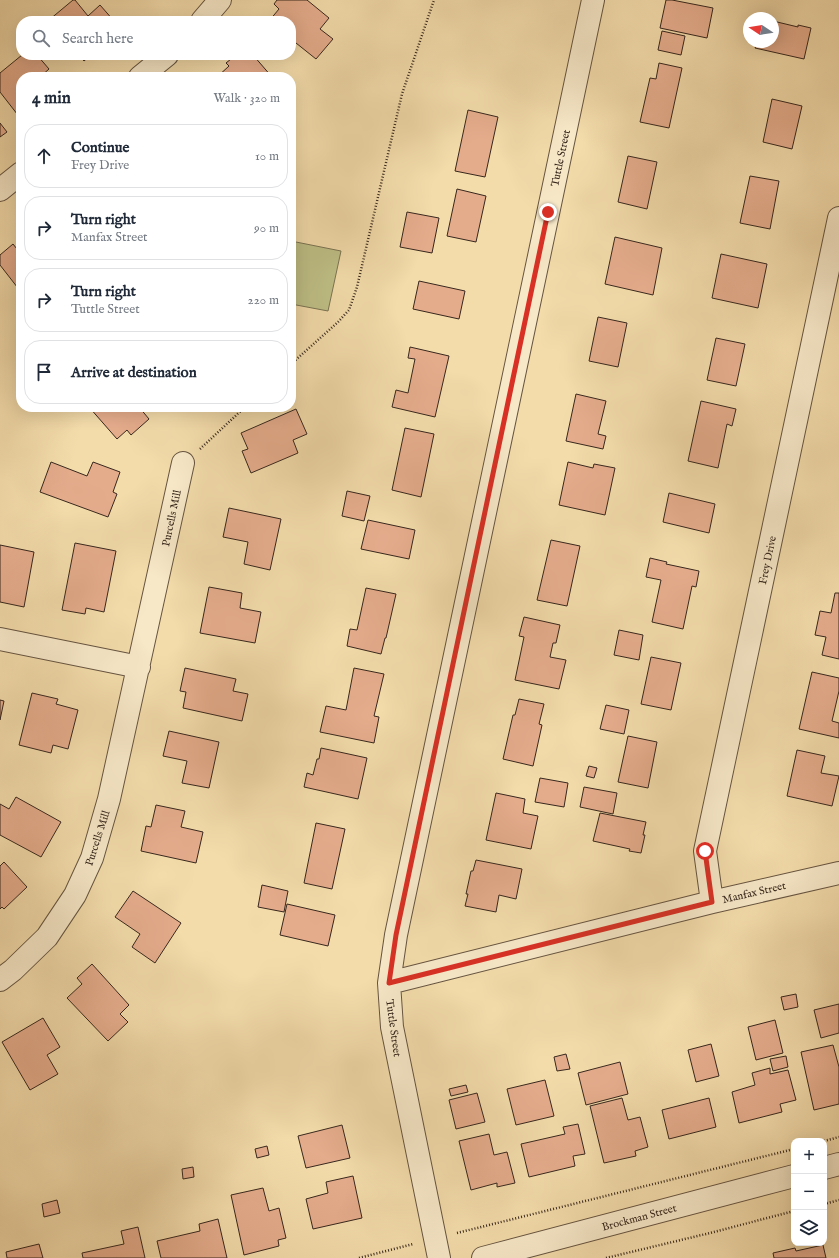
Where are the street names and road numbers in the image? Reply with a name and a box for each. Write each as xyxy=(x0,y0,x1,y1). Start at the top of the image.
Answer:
street label: Tuttle Street xyxy=(548,128,574,188)
street label: Purcells Mill xyxy=(159,489,185,548)
street label: Frey Drive xyxy=(756,535,780,586)
street label: Purcells Mill xyxy=(82,809,113,868)
street label: Manfax Street xyxy=(721,879,788,907)
street label: Tuttle Street xyxy=(382,998,404,1058)
street label: Brockman Street xyxy=(600,1201,678,1235)

